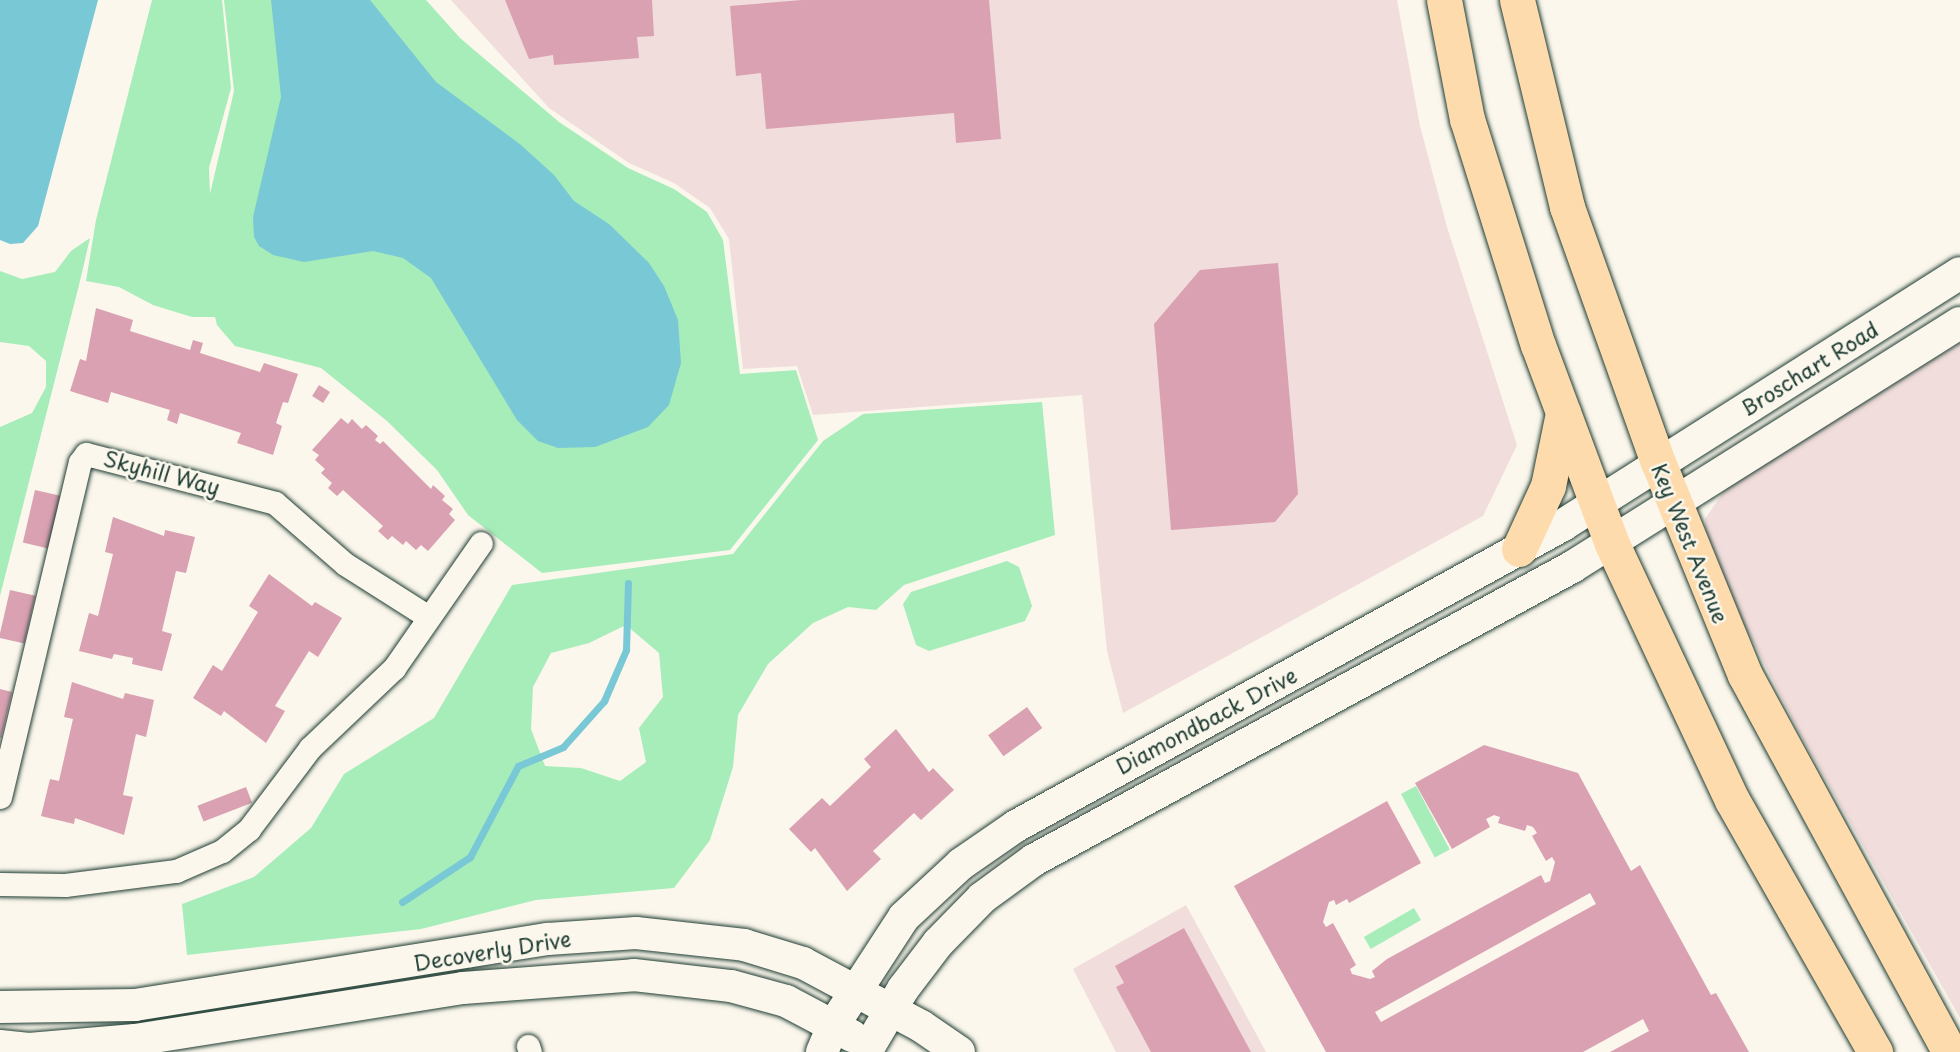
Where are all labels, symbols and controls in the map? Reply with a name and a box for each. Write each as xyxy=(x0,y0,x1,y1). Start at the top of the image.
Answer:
street label: Broschart Road xyxy=(1736,316,1882,420)
street label: Skyhill Way xyxy=(101,444,223,500)
street label: Key West Avenue xyxy=(1647,459,1735,627)
street label: Diamondback Drive xyxy=(1112,662,1300,778)
street label: Decoverly Drive xyxy=(410,925,574,975)

